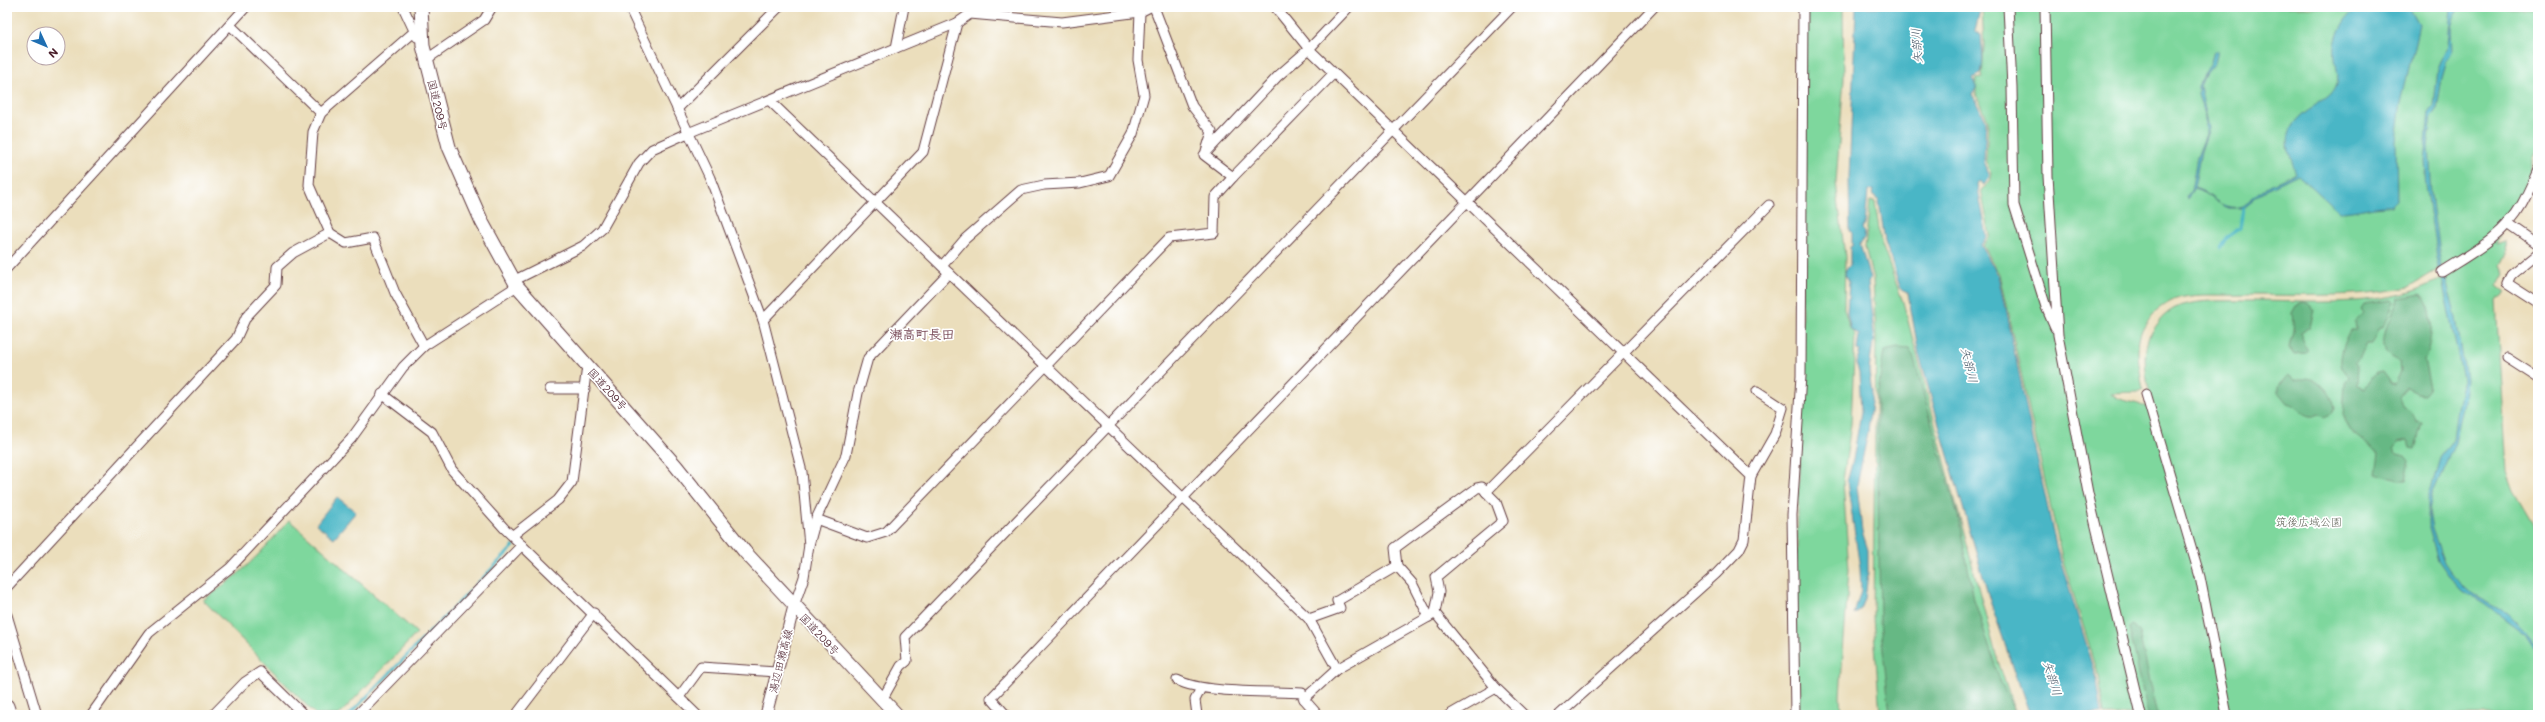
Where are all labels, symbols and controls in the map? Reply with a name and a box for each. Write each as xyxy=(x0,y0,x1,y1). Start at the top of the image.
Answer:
north arrow xyxy=(26,26,66,66)
water label: 矢部川 xyxy=(1907,27,1925,65)
text: N xyxy=(45,45,62,62)
street label: 国道209号 xyxy=(424,78,452,132)
district label: 瀬高町長田 xyxy=(889,325,955,342)
water label: 矢部川 xyxy=(1958,346,1982,384)
street label: 国道209号 xyxy=(585,365,631,413)
park label: 筑後広域公園 xyxy=(2276,514,2342,529)
street label: 国道209号 xyxy=(797,610,843,658)
street label: 湯辺田瀬高線 xyxy=(765,627,795,695)
water label: 矢部川 xyxy=(2040,658,2066,698)

